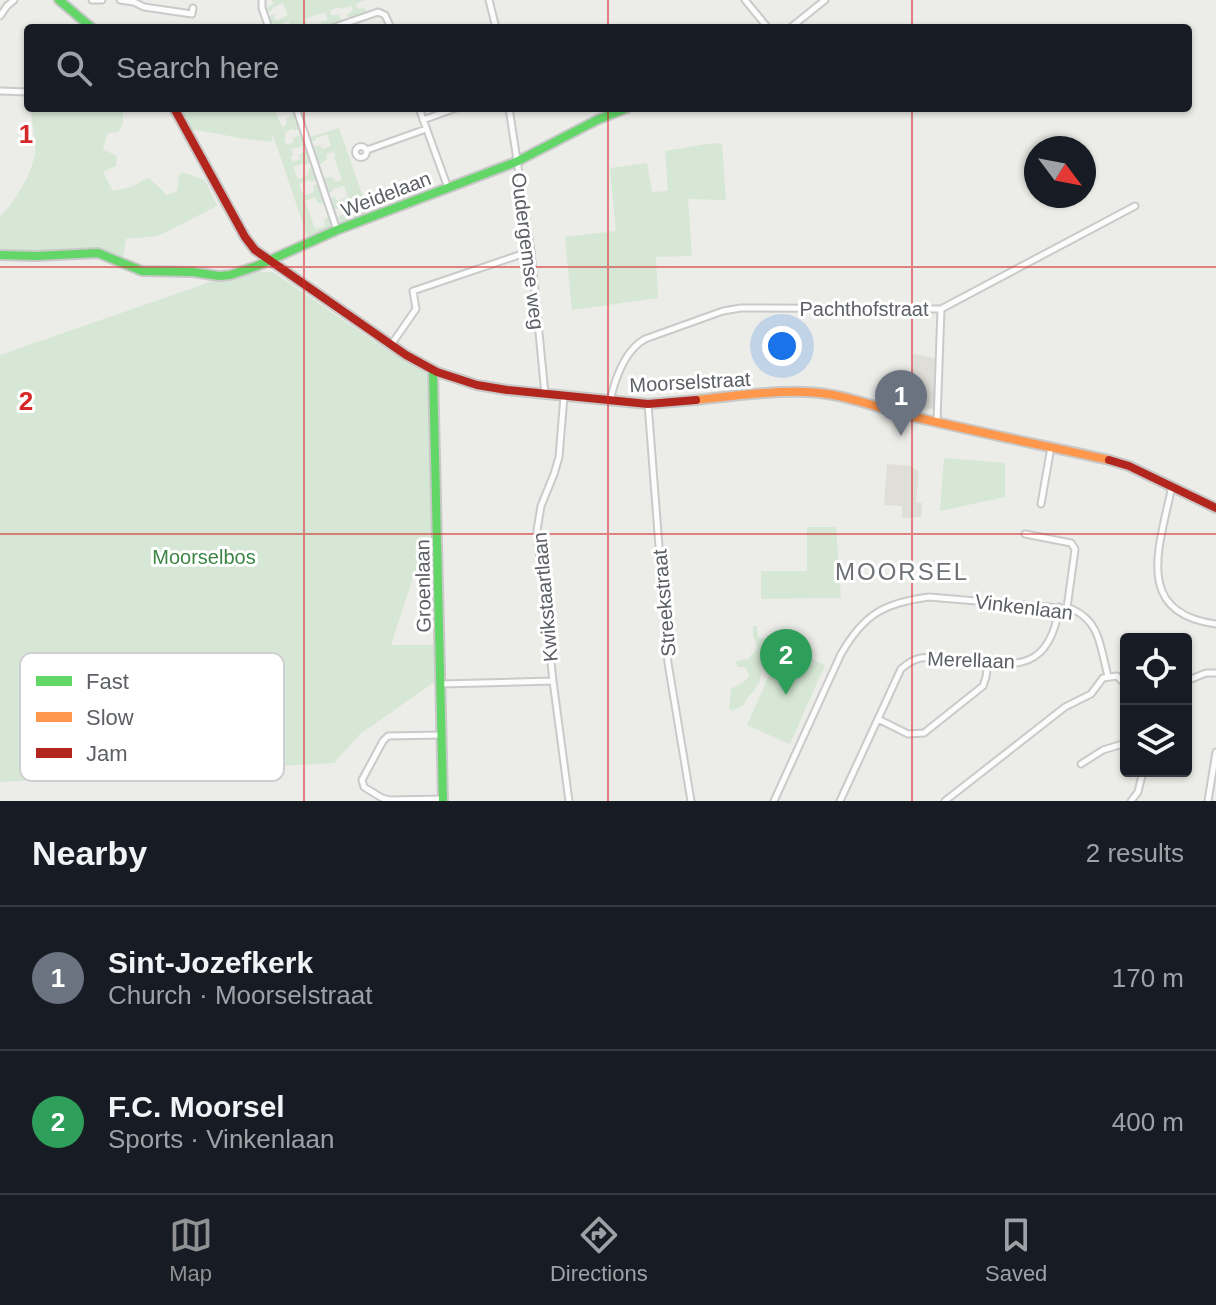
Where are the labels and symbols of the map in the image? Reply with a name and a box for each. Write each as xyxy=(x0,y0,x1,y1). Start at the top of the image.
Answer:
text: 1 xyxy=(19,119,33,149)
north arrow xyxy=(1024,136,1096,208)
street label: Weidelaan xyxy=(338,167,434,221)
street label: Oudergemse weg xyxy=(507,171,549,331)
street label: Pachthofstraat xyxy=(800,298,929,320)
your location xyxy=(762,326,802,366)
street label: Moorselstraat xyxy=(629,368,752,396)
pin: 1 xyxy=(875,370,927,436)
text: 2 xyxy=(19,386,33,416)
street label: Kwikstaartlaan xyxy=(528,531,562,663)
street label: Groenlaan xyxy=(411,539,435,633)
park label: Moorselbos xyxy=(152,546,256,568)
street label: Streekstraat xyxy=(648,548,680,658)
district label: MOORSEL xyxy=(835,558,969,585)
street label: Vinkenlaan xyxy=(974,590,1074,624)
pin: 2 xyxy=(760,629,812,695)
street label: Merellaan xyxy=(927,647,1015,673)
legend xyxy=(20,653,284,781)
text: Fast xyxy=(86,669,129,694)
text: Slow xyxy=(86,705,134,730)
text: Jam xyxy=(86,741,128,766)

